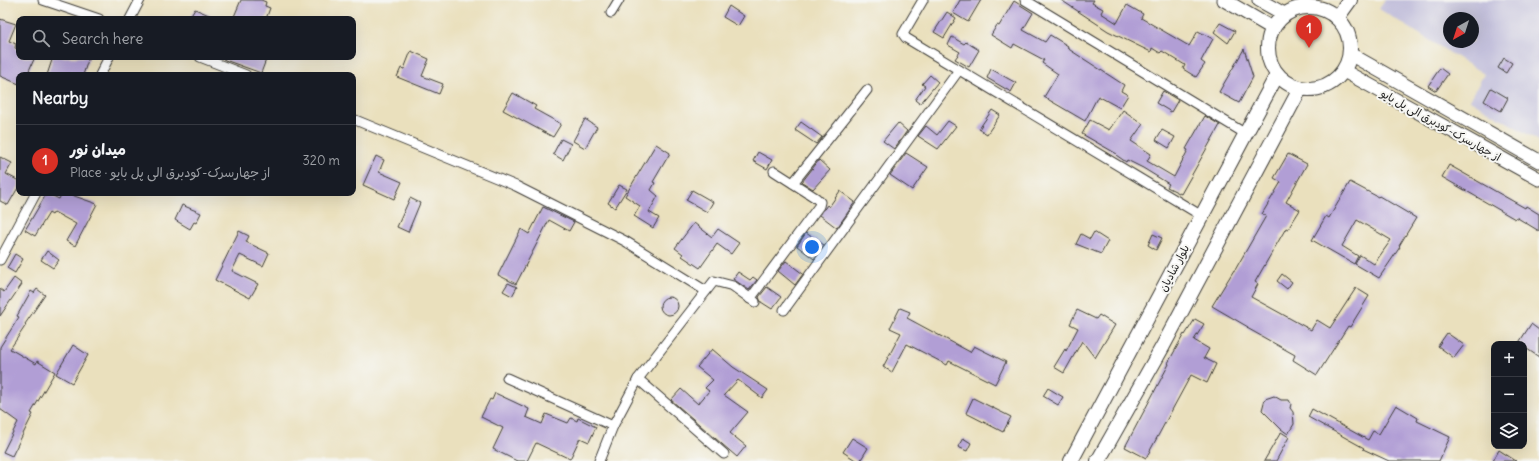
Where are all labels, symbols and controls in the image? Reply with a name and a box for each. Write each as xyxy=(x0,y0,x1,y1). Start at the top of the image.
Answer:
north arrow xyxy=(1443,12,1479,48)
pin: 1 xyxy=(1296,15,1322,48)
search box xyxy=(16,16,356,60)
icon: search xyxy=(30,27,52,49)
text: Search here xyxy=(62,29,143,48)
street label: از جهارسرک-کودبرق الی پل بایو xyxy=(1377,86,1504,165)
text: Nearby xyxy=(32,87,88,109)
text: میدان نور xyxy=(70,140,126,159)
text: 1 xyxy=(42,152,48,169)
text: 320 m xyxy=(302,152,340,169)
text: Place · از جهارسرک-کودبرق الی پل بایو xyxy=(70,164,270,181)
your location xyxy=(802,237,822,257)
street label: بلوار شادیان xyxy=(1156,242,1193,294)
map controls xyxy=(1491,341,1527,449)
button: + xyxy=(1491,341,1527,377)
button: − xyxy=(1491,377,1527,413)
button: layers xyxy=(1491,413,1527,449)

